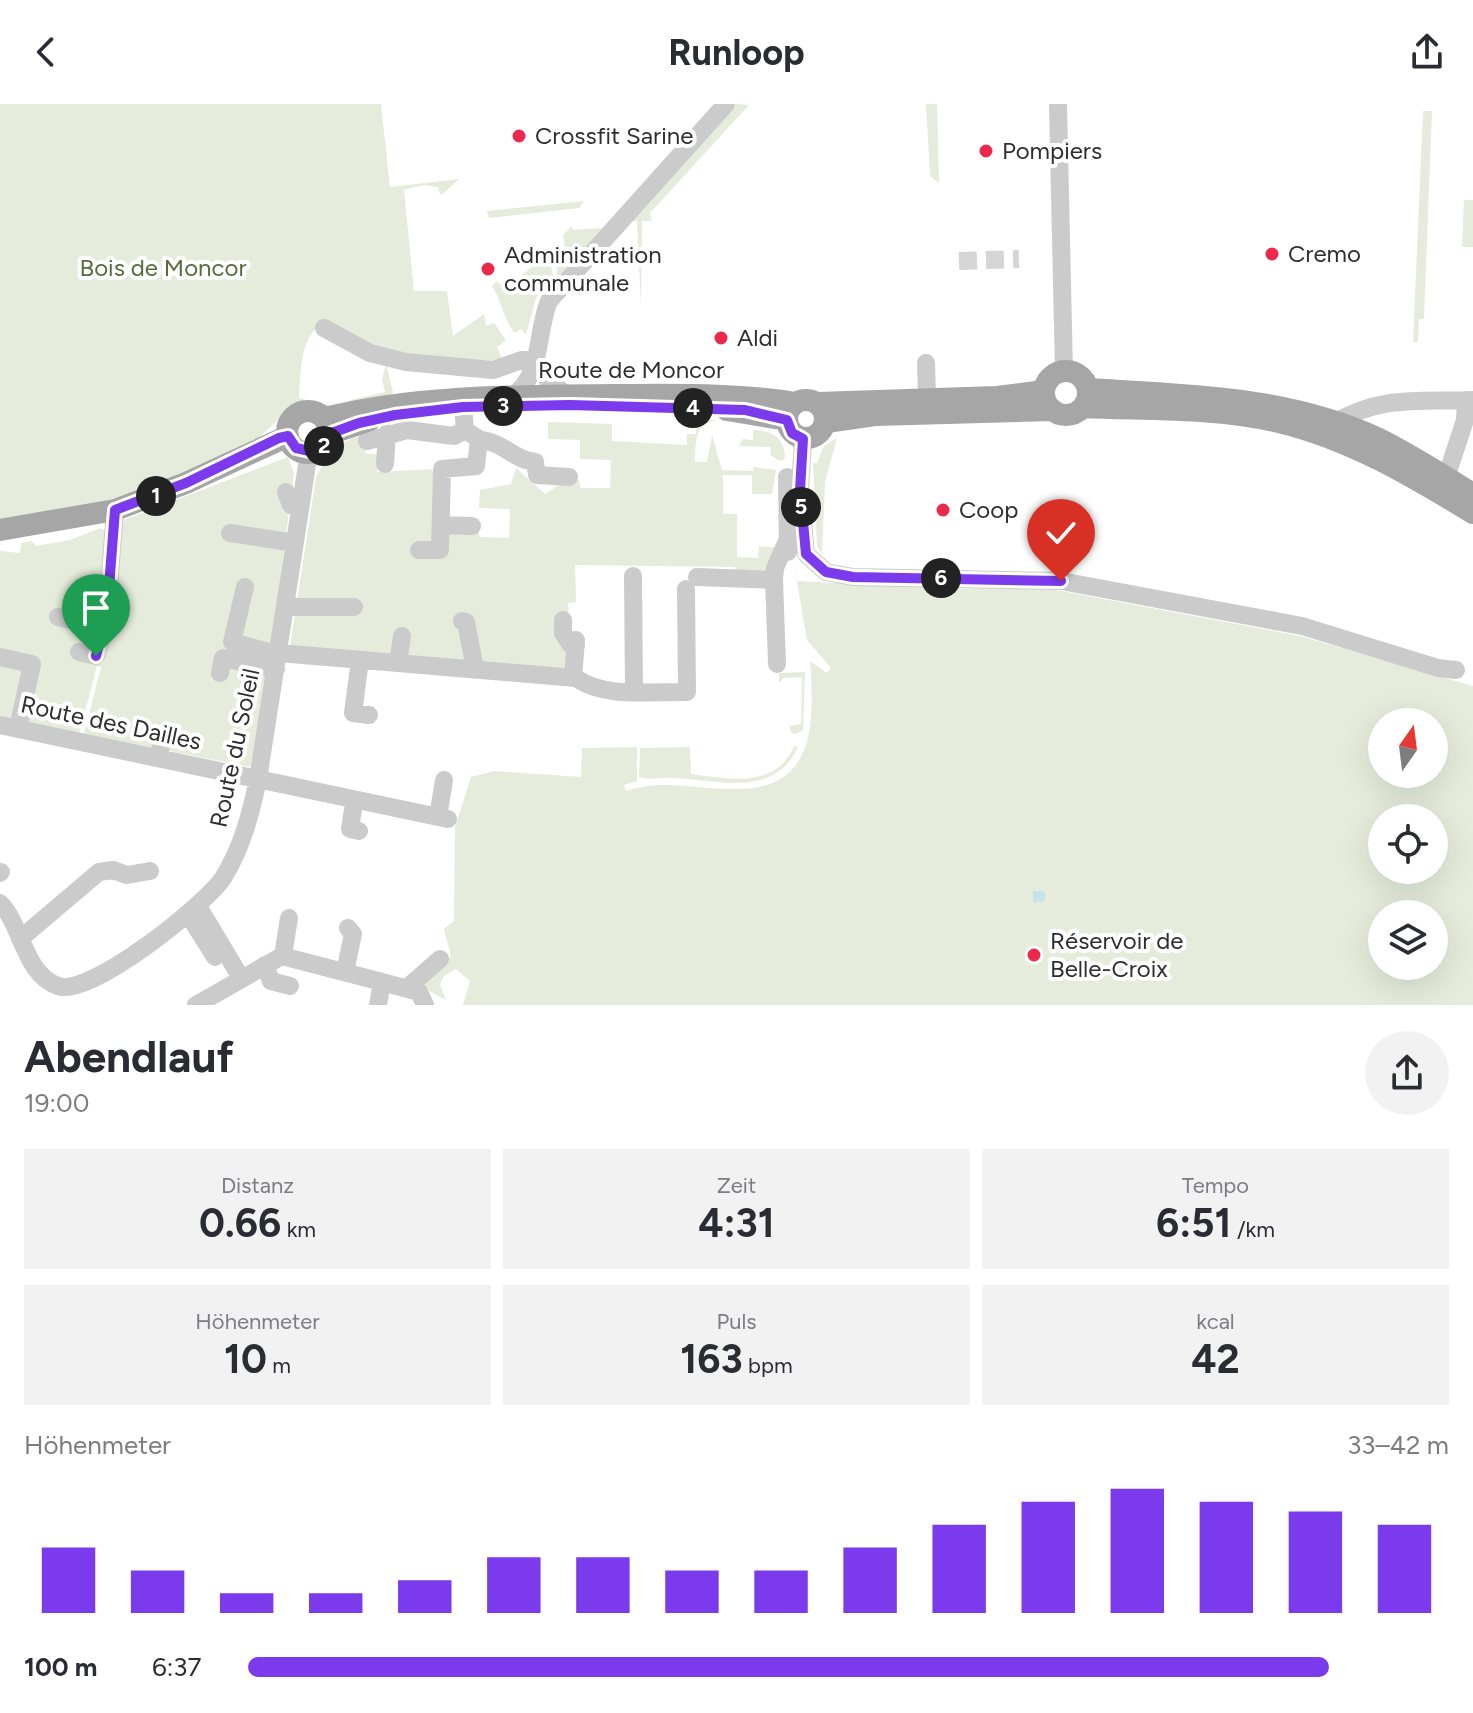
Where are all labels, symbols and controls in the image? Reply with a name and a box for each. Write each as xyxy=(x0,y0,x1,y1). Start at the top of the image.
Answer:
icon: back xyxy=(24,30,68,74)
icon: share xyxy=(1405,30,1449,74)
text: Runloop xyxy=(668,31,805,74)
place label: Crossfit Sarine xyxy=(535,121,693,150)
marker: Crossfit Sarine xyxy=(510,127,528,145)
place label: Pompiers xyxy=(1002,136,1102,165)
marker: Pompiers xyxy=(977,142,995,160)
place label: Cremo xyxy=(1288,239,1361,268)
place label: Administration communale xyxy=(504,240,662,297)
marker: Cremo xyxy=(1263,245,1281,263)
park label: Bois de Moncor xyxy=(80,253,247,282)
marker: Administration communale xyxy=(479,260,497,278)
place label: Aldi xyxy=(737,323,778,352)
marker: Aldi xyxy=(712,329,730,347)
street label: Route de Moncor xyxy=(538,355,724,384)
pin: 3 xyxy=(483,386,523,426)
pin: 4 xyxy=(673,388,713,428)
text: 3 xyxy=(497,392,509,419)
text: 4 xyxy=(686,394,700,421)
pin: 2 xyxy=(304,426,344,466)
text: 2 xyxy=(318,432,330,459)
pin: 1 xyxy=(136,476,176,516)
text: 1 xyxy=(151,482,161,509)
pin: 5 xyxy=(781,487,821,527)
text: 5 xyxy=(795,493,807,520)
place label: Coop xyxy=(959,495,1018,524)
pin xyxy=(1027,499,1095,581)
marker: Coop xyxy=(934,501,952,519)
icon: check xyxy=(1039,511,1083,555)
pin: 6 xyxy=(921,558,961,598)
text: 6 xyxy=(935,564,947,591)
pin xyxy=(62,574,130,656)
icon: arrive xyxy=(74,586,118,630)
street label: Route du Soleil xyxy=(204,666,265,830)
street label: Route des Dailles xyxy=(18,689,204,756)
north arrow xyxy=(1368,708,1448,788)
map controls xyxy=(1368,708,1448,980)
button: locate xyxy=(1368,804,1448,884)
button: layers xyxy=(1368,900,1448,980)
place label: Réservoir de Belle-Croix xyxy=(1050,926,1183,983)
marker: Réservoir de Belle-Croix xyxy=(1025,946,1043,964)
text: Abendlauf xyxy=(24,1030,234,1083)
button: share xyxy=(1365,1031,1449,1115)
text: 19:00 xyxy=(24,1087,89,1119)
text: Distanz xyxy=(221,1172,294,1199)
text: Zeit xyxy=(717,1172,756,1199)
text: Tempo xyxy=(1182,1172,1249,1199)
text: 0.66 xyxy=(199,1199,281,1247)
text: 4:31 xyxy=(698,1199,775,1247)
text: 6:51 xyxy=(1156,1199,1231,1247)
text: km xyxy=(281,1216,316,1243)
text: /km xyxy=(1231,1216,1275,1243)
text: Höhenmeter xyxy=(195,1308,320,1335)
text: Puls xyxy=(716,1308,757,1335)
text: kcal xyxy=(1196,1308,1235,1335)
text: 10 xyxy=(224,1335,267,1383)
text: 163 xyxy=(680,1335,743,1383)
text: 42 xyxy=(1191,1335,1240,1383)
text: m xyxy=(267,1352,291,1379)
text: bpm xyxy=(743,1352,793,1379)
text: Höhenmeter xyxy=(24,1429,171,1461)
text: 33–42 m xyxy=(1347,1429,1449,1461)
text: 100 m xyxy=(24,1651,98,1683)
text: 6:37 xyxy=(152,1651,201,1683)

